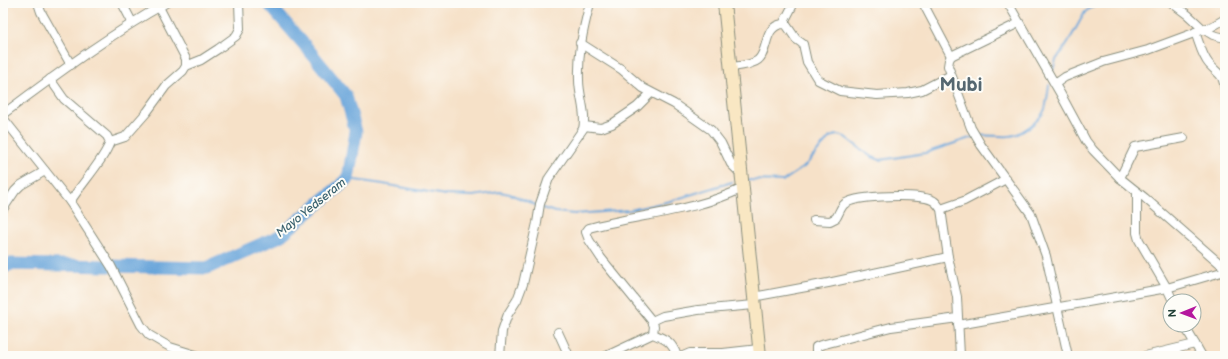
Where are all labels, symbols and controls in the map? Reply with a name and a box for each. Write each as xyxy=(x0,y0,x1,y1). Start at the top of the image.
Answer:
district label: Mubi xyxy=(940,74,982,97)
water label: Mayo Yedseram xyxy=(273,175,349,241)
north arrow xyxy=(1162,293,1202,333)
text: N xyxy=(1166,309,1179,317)

